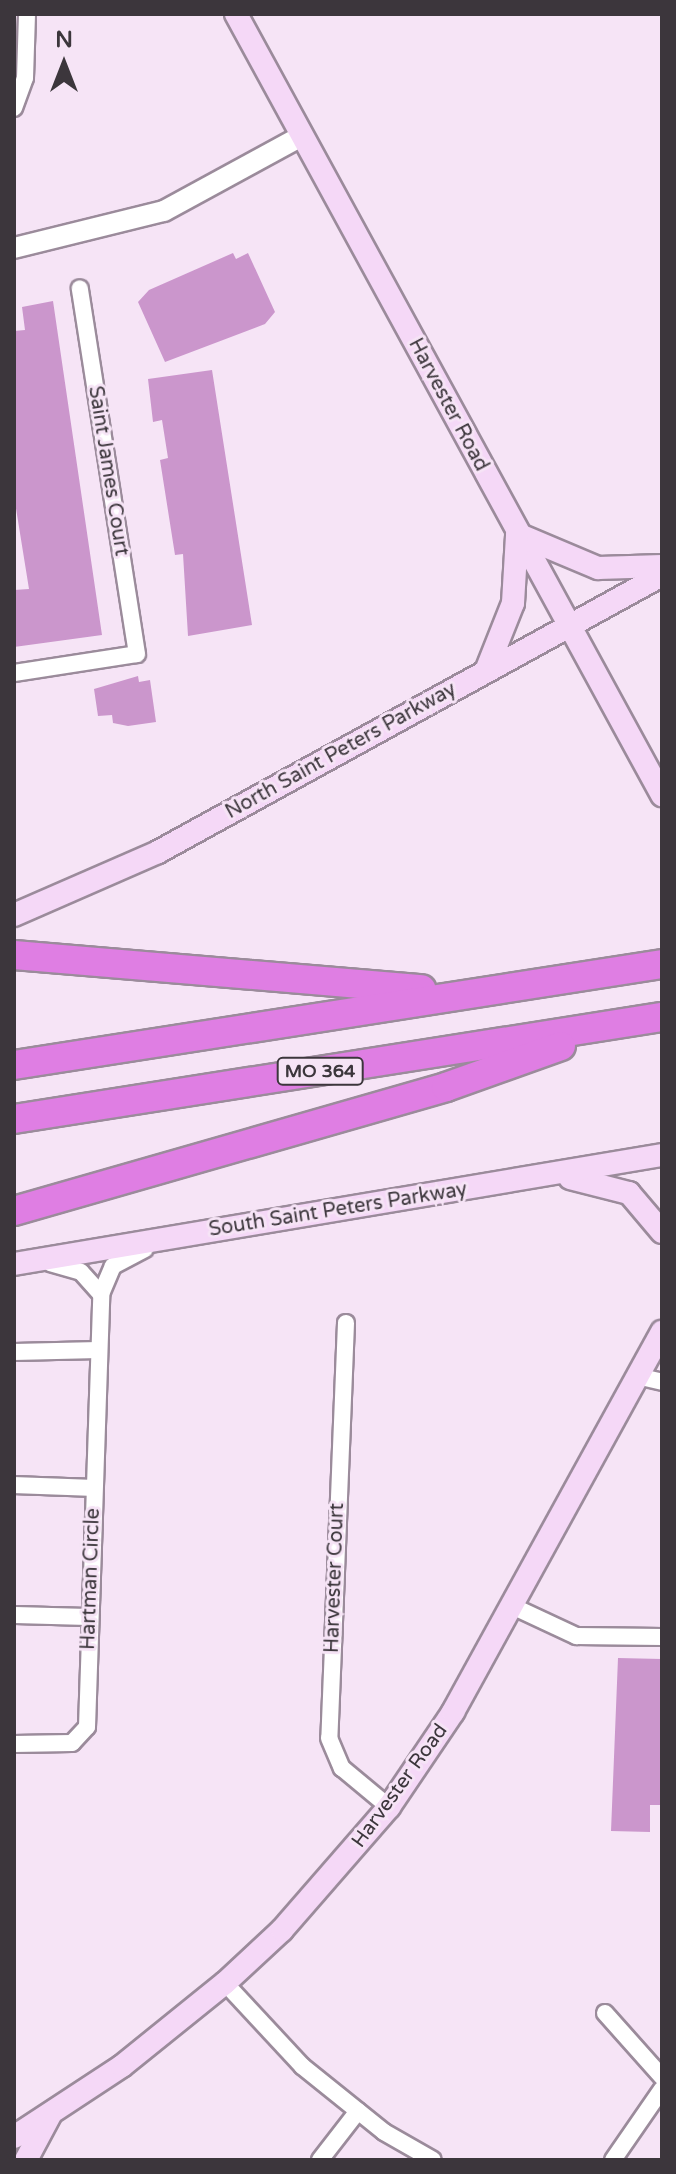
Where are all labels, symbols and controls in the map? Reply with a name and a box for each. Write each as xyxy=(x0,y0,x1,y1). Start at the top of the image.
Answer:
north arrow xyxy=(24,24,104,104)
text: N xyxy=(55,27,73,53)
street label: Harvester Road xyxy=(403,334,493,476)
street label: Saint James Court xyxy=(83,384,133,558)
street label: North Saint Peters Parkway xyxy=(222,677,460,825)
road number: MO 364 xyxy=(276,1057,364,1085)
street label: South Saint Peters Parkway xyxy=(207,1178,469,1242)
street label: Harvester Court xyxy=(320,1503,350,1653)
street label: Hartman Circle xyxy=(77,1508,105,1650)
street label: Harvester Road xyxy=(347,1719,453,1853)

